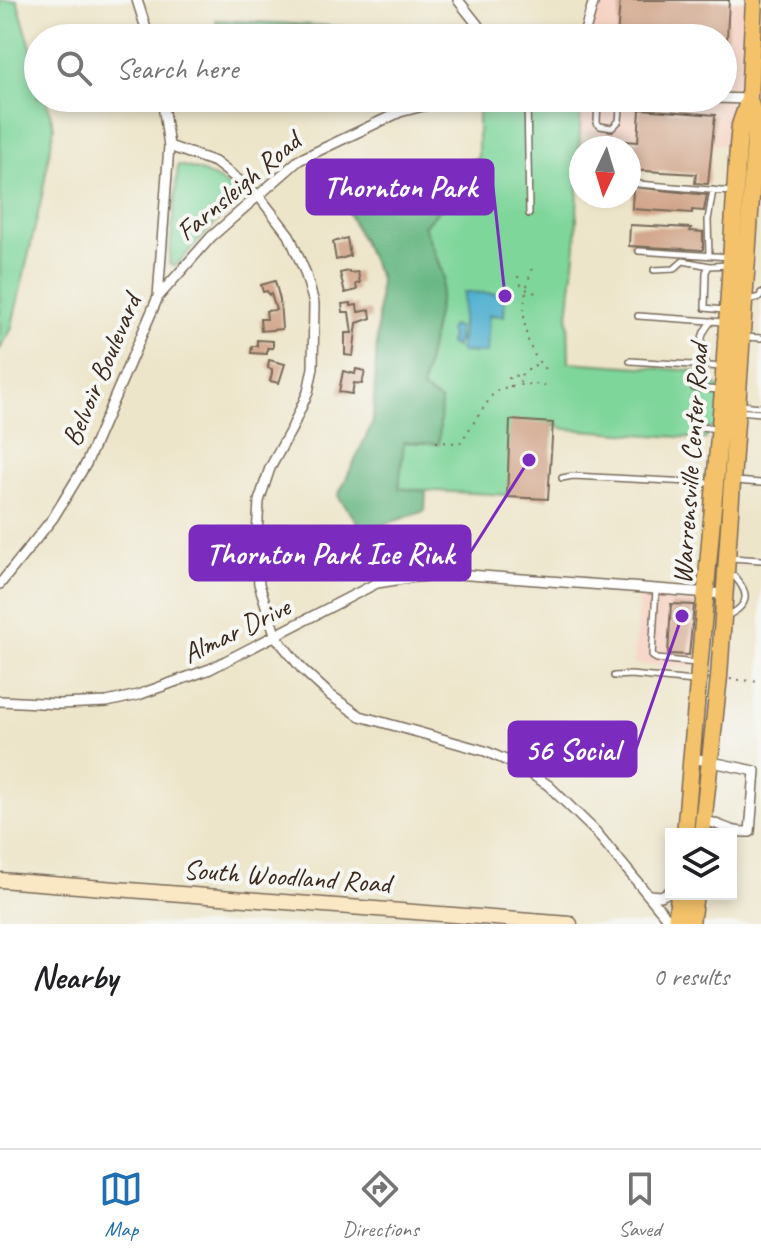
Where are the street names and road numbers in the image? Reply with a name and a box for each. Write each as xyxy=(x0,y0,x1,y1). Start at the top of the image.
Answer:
street label: Farnsleigh Road xyxy=(169,121,310,248)
street label: Belvoir Boulevard xyxy=(53,285,150,451)
street label: Warrensville Center Road xyxy=(664,339,716,585)
street label: Almar Drive xyxy=(177,588,297,671)
street label: South Woodland Road xyxy=(182,851,396,901)

